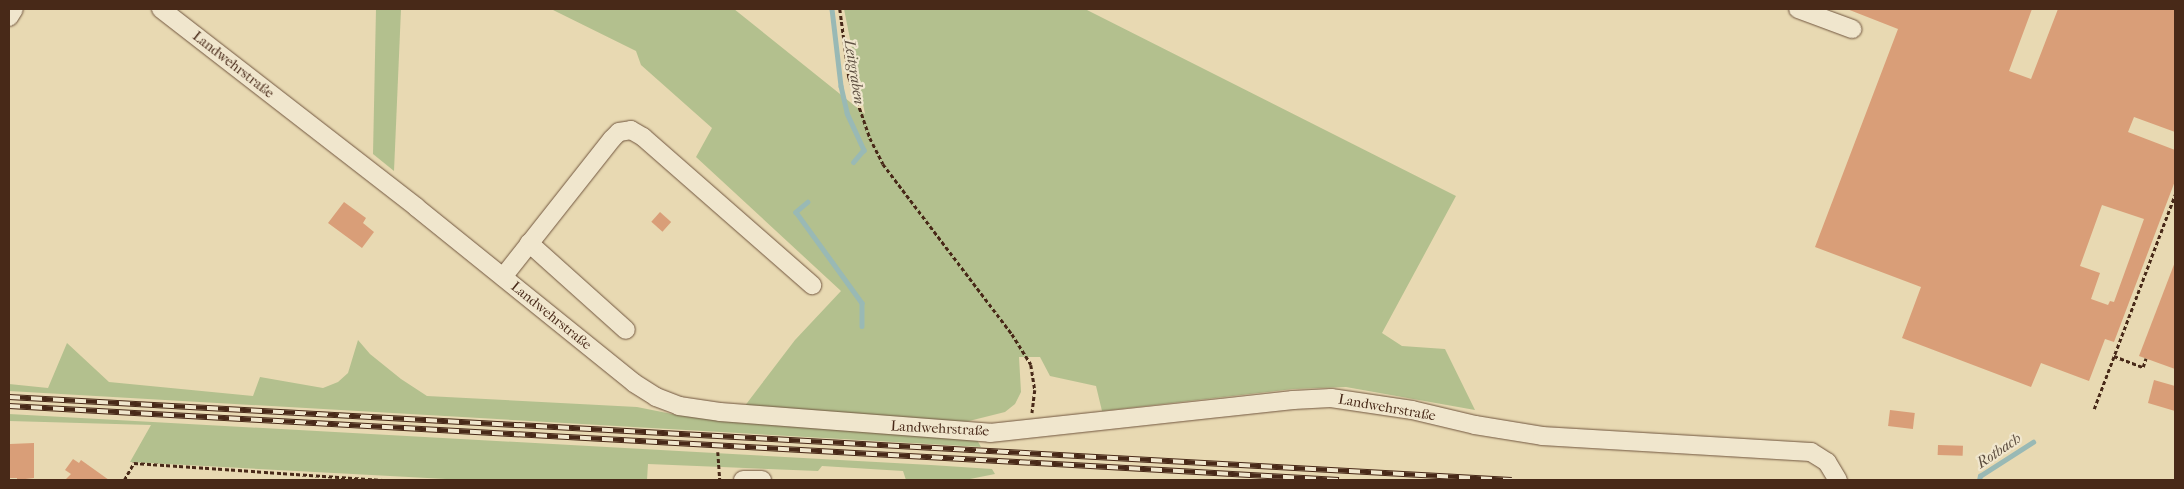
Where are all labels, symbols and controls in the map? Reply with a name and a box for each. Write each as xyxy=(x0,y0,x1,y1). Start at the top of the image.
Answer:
street label: Landwehrstraße xyxy=(189,28,277,102)
water label: Leitgraben xyxy=(840,38,868,106)
street label: Landwehrstraße xyxy=(507,278,595,354)
street label: Landwehrstraße xyxy=(1337,391,1437,425)
street label: Landwehrstraße xyxy=(890,418,990,440)
water label: Rotbach xyxy=(1973,430,2025,472)

